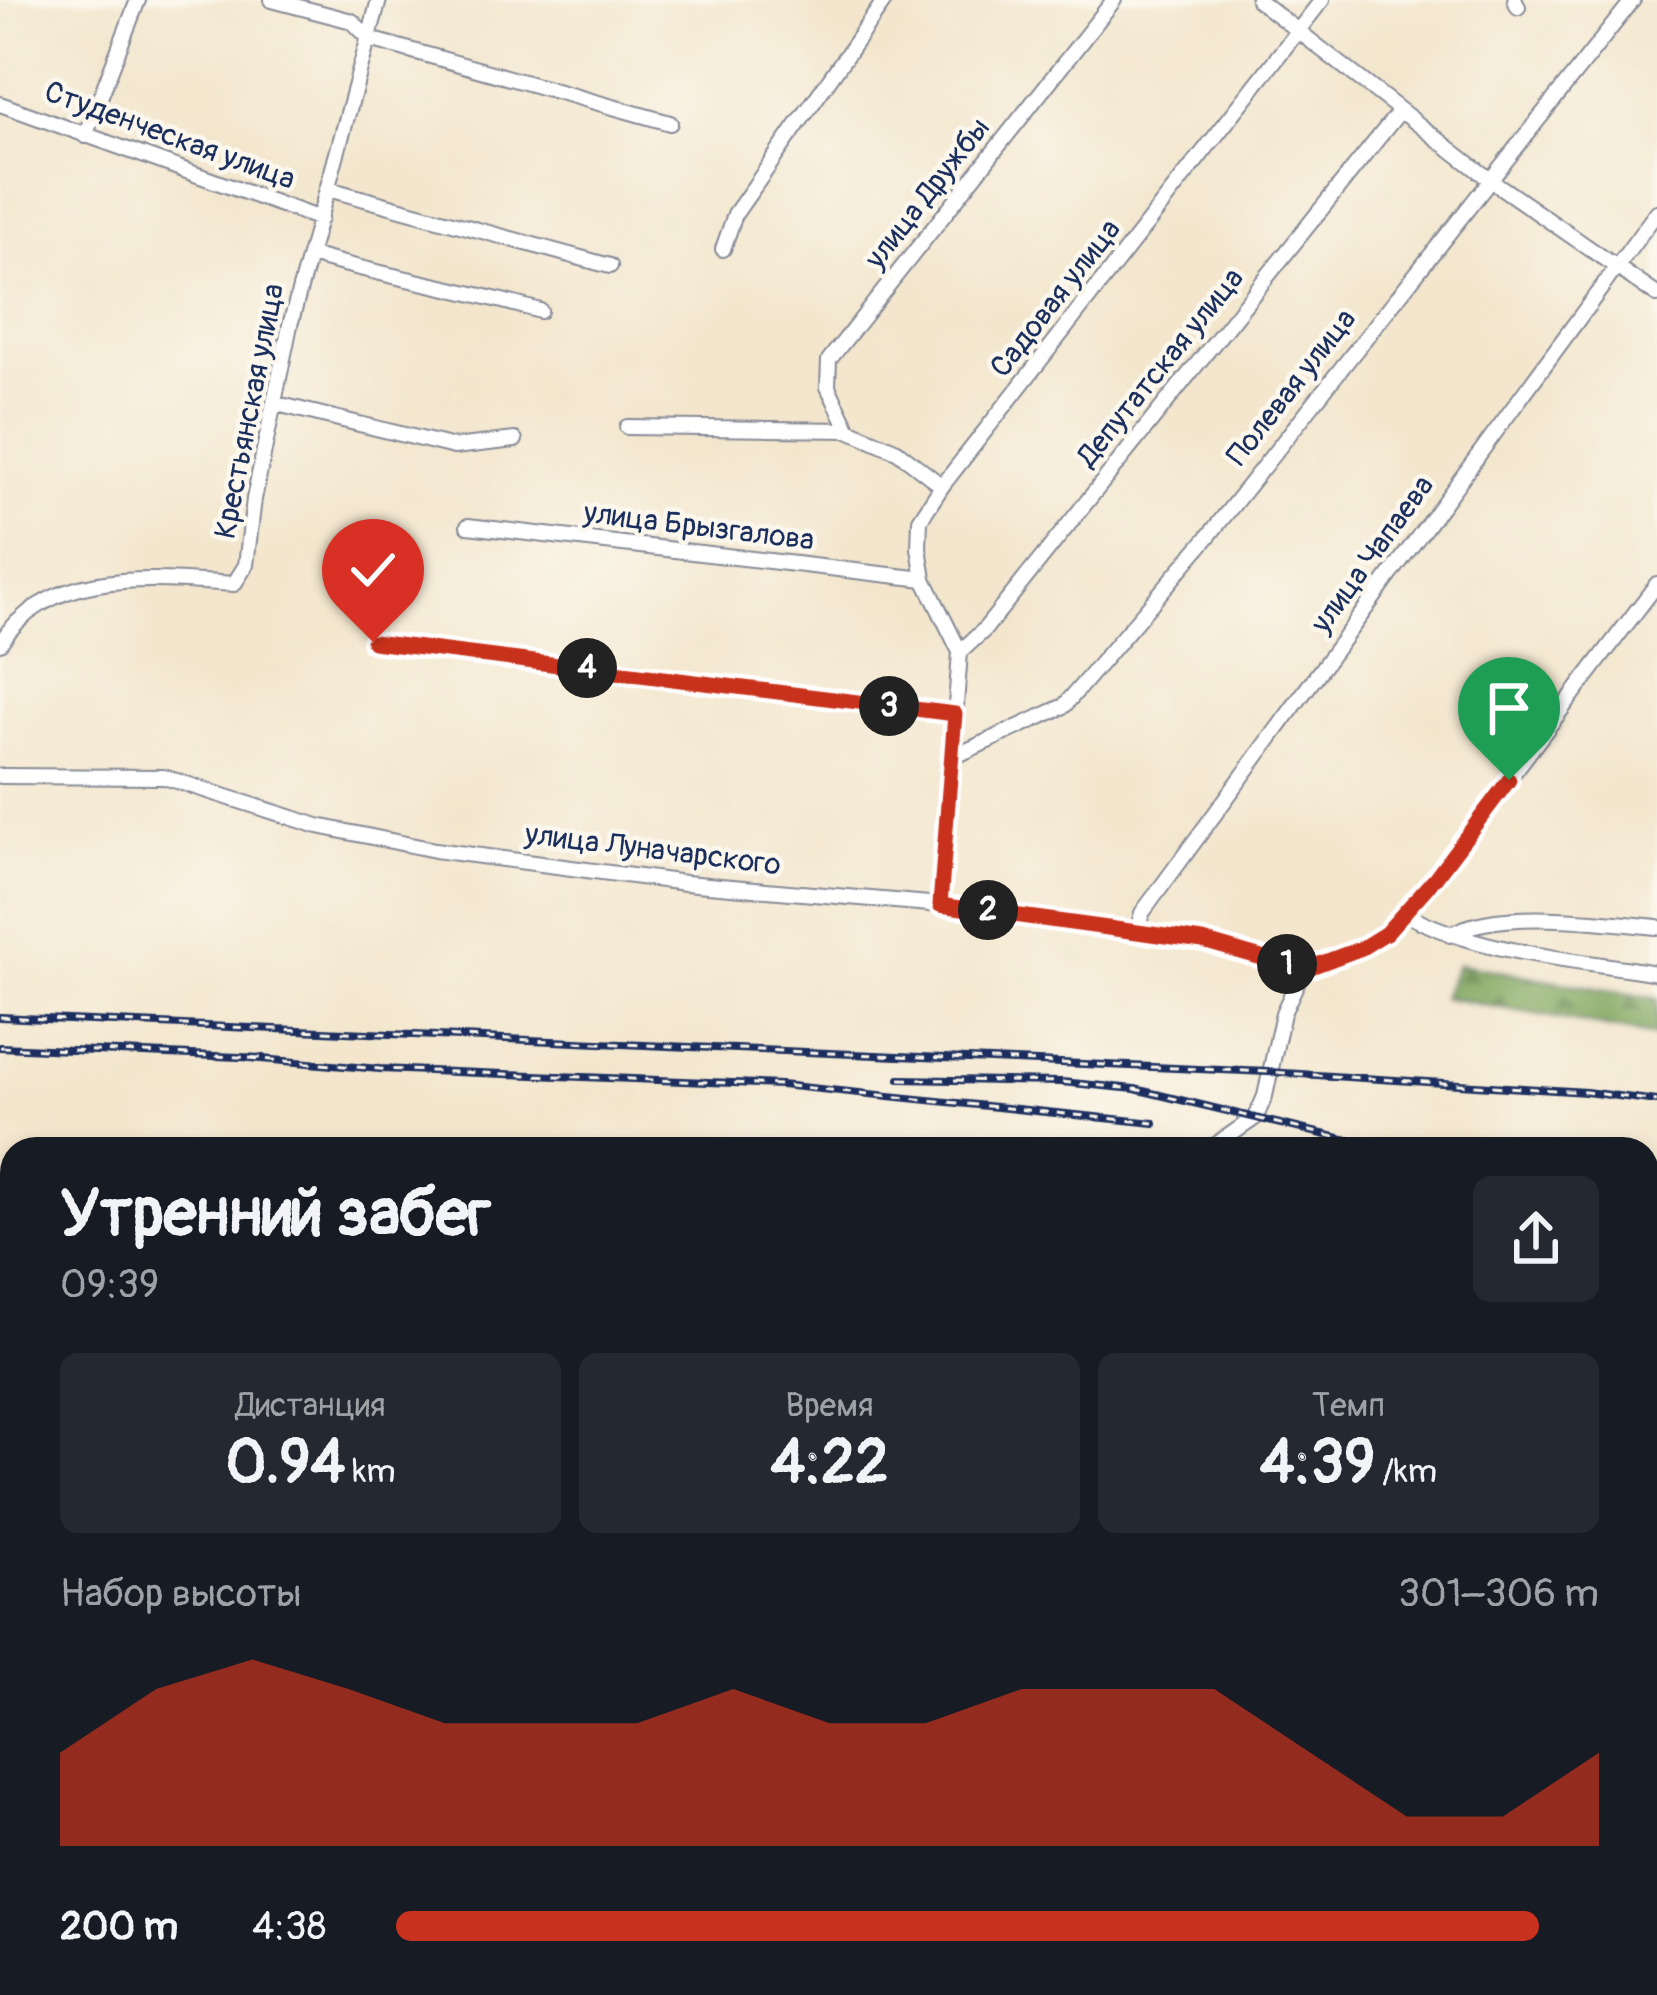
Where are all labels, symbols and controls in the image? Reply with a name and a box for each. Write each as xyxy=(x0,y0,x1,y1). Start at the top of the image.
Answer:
street label: Студенческая улица xyxy=(39,73,300,198)
street label: улица Дружбы xyxy=(856,110,998,277)
street label: Садовая улица xyxy=(982,212,1129,385)
street label: Депутатская улица xyxy=(1068,261,1252,475)
street label: Крестьянская улица xyxy=(207,281,292,542)
street label: Полевая улица xyxy=(1219,302,1364,473)
street label: улица Чапаева xyxy=(1302,468,1442,641)
street label: улица Брызгалова xyxy=(581,494,816,559)
pin xyxy=(322,519,424,642)
icon: check xyxy=(340,537,406,603)
pin: 4 xyxy=(557,638,617,698)
text: 4 xyxy=(577,647,597,688)
pin xyxy=(1458,657,1560,780)
icon: arrive xyxy=(1476,675,1542,741)
pin: 3 xyxy=(859,676,919,736)
text: 3 xyxy=(880,685,898,726)
street label: улица Луначарского xyxy=(522,815,783,884)
pin: 2 xyxy=(958,880,1018,940)
text: 2 xyxy=(979,889,997,930)
pin: 1 xyxy=(1257,934,1317,994)
text: 1 xyxy=(1281,943,1293,984)
text: Утренний забег xyxy=(60,1173,491,1256)
button: share xyxy=(1473,1176,1599,1302)
text: 09:39 xyxy=(60,1260,159,1309)
text: Дистанция xyxy=(236,1385,385,1426)
text: Время xyxy=(786,1385,873,1426)
text: Темп xyxy=(1312,1385,1385,1426)
text: 0.94 xyxy=(225,1426,345,1501)
text: 4:22 xyxy=(771,1426,888,1501)
text: 4:39 xyxy=(1260,1426,1375,1501)
text: km xyxy=(345,1451,396,1492)
text: /km xyxy=(1375,1451,1437,1492)
text: Набор высоты xyxy=(60,1569,302,1618)
text: 301–306 m xyxy=(1398,1569,1599,1618)
text: 200 m xyxy=(60,1902,178,1951)
text: 4:38 xyxy=(252,1902,326,1951)

